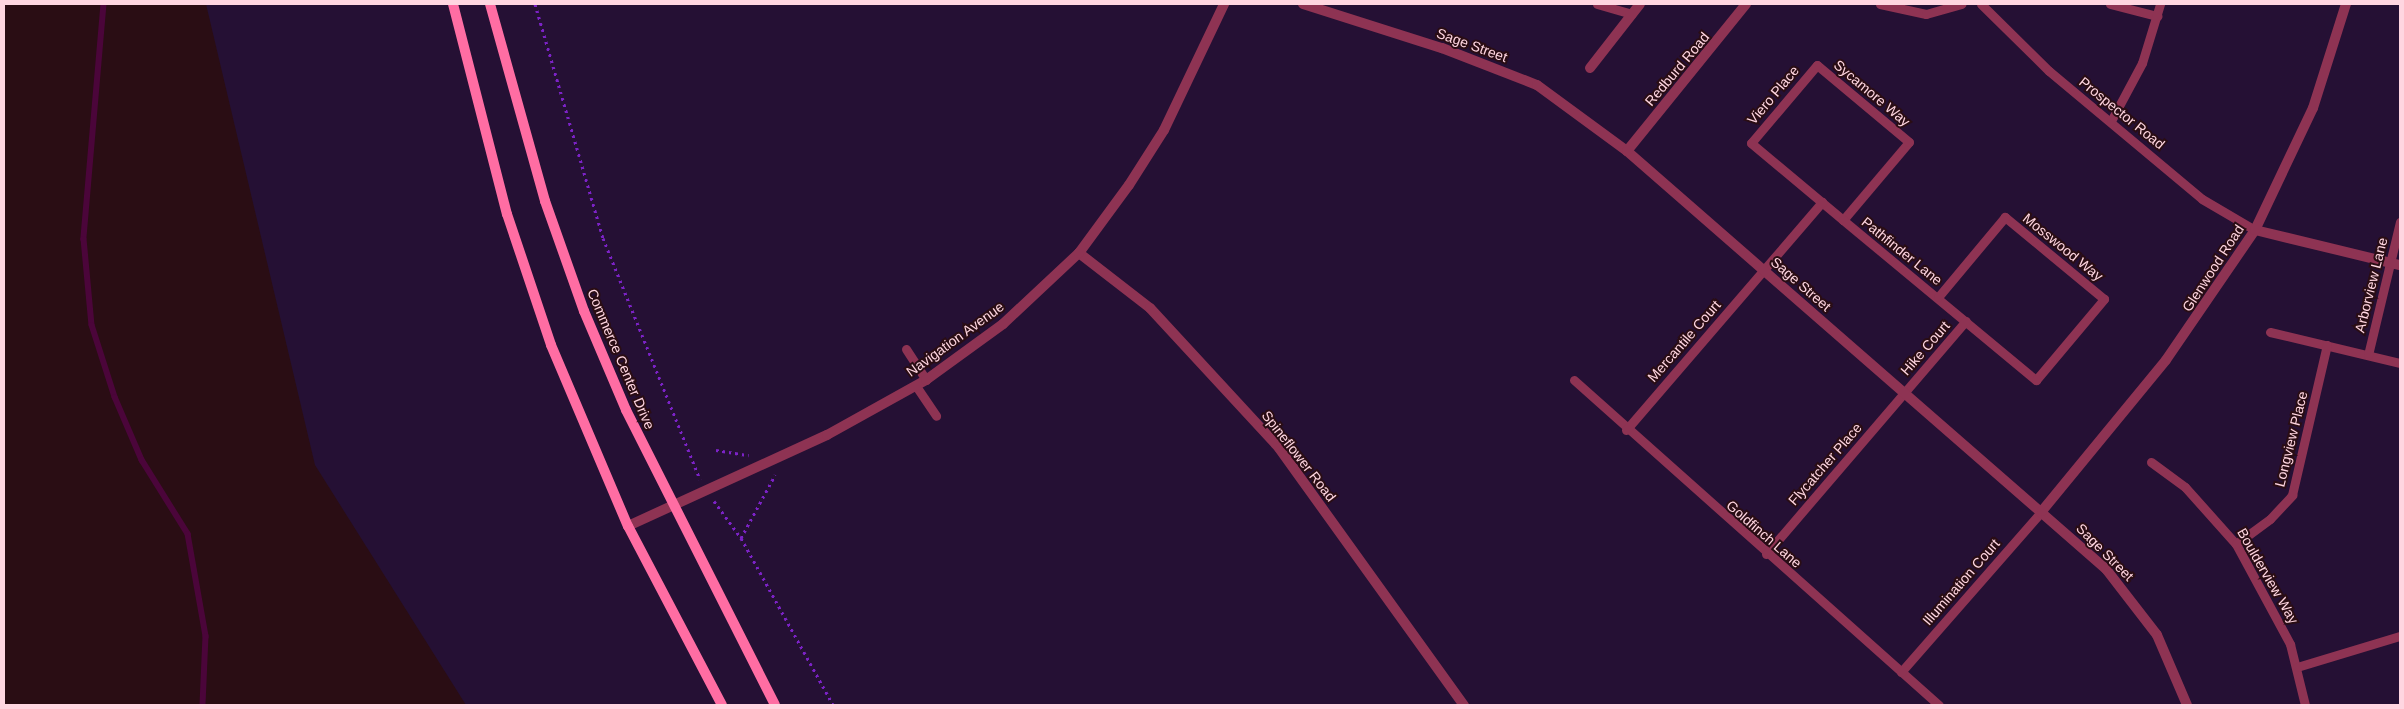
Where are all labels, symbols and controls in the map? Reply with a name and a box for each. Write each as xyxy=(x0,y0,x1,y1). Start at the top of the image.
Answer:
street label: Sage Street xyxy=(1434,24,1510,66)
street label: Redburd Road xyxy=(1641,29,1713,109)
street label: Sycamore Way xyxy=(1830,56,1914,130)
street label: Viero Place xyxy=(1744,62,1802,128)
street label: Prospector Road xyxy=(2076,73,2168,153)
street label: Mosswood Way xyxy=(2020,210,2106,284)
street label: Pathfinder Lane xyxy=(1858,213,1946,289)
street label: Glenwood Road xyxy=(2179,221,2247,315)
street label: Arborview Lane xyxy=(2351,236,2391,334)
street label: Sage Street xyxy=(1768,253,1834,315)
street label: Commerce Center Drive xyxy=(584,286,658,432)
street label: Mercantile Court xyxy=(1644,297,1724,385)
street label: Navigation Avenue xyxy=(903,298,1007,380)
street label: Hike Court xyxy=(1897,318,1953,378)
street label: Longview Place xyxy=(2271,389,2311,489)
street label: Spineflower Road xyxy=(1258,407,1340,505)
street label: Flycatcher Place xyxy=(1785,419,1865,509)
street label: Goldfinch Lane xyxy=(1723,497,1805,571)
street label: Sage Street xyxy=(2073,520,2137,584)
street label: Boulderview Way xyxy=(2234,525,2302,627)
street label: Illumination Court xyxy=(1919,535,2003,629)

